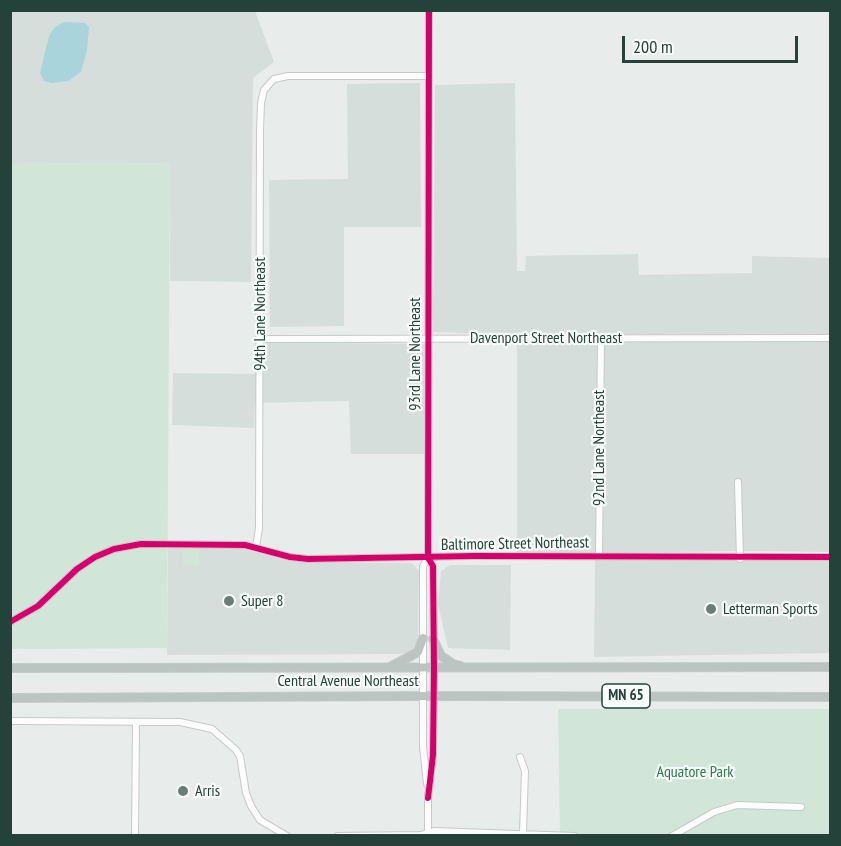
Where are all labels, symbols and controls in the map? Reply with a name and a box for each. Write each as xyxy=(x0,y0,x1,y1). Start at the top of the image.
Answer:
scale bar xyxy=(625,24,800,62)
text: 200 m xyxy=(633,35,673,58)
street label: 94th Lane Northeast xyxy=(250,257,270,371)
street label: 93rd Lane Northeast xyxy=(405,297,425,411)
street label: Davenport Street Northeast xyxy=(470,328,622,348)
street label: 92nd Lane Northeast xyxy=(589,390,609,506)
street label: Baltimore Street Northeast xyxy=(441,533,589,555)
place label: Super 8 xyxy=(241,591,283,611)
marker: Super 8 xyxy=(222,594,236,608)
place label: Letterman Sports xyxy=(723,599,818,619)
marker: Letterman Sports xyxy=(704,602,718,616)
street label: Central Avenue Northeast xyxy=(277,671,419,691)
road number: MN 65 xyxy=(602,684,650,708)
park label: Aquatore Park xyxy=(657,762,733,782)
place label: Arris xyxy=(195,781,220,801)
marker: Arris xyxy=(176,784,190,798)

